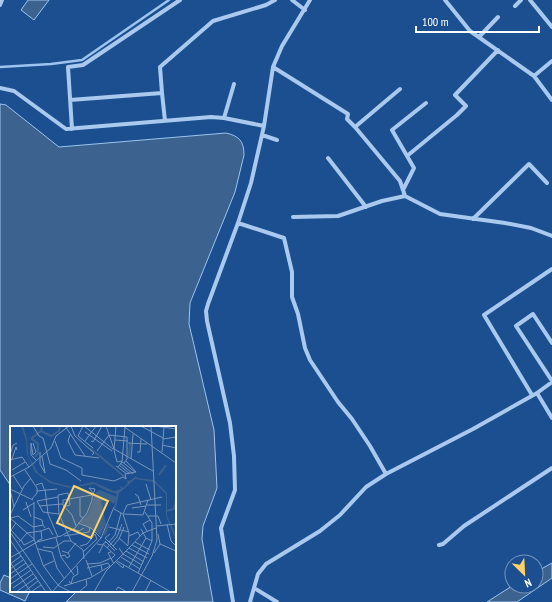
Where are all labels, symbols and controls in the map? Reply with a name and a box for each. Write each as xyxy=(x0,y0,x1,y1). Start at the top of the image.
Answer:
scale bar xyxy=(416,8,539,34)
text: 100 m xyxy=(422,14,449,29)
inset map xyxy=(10,426,176,592)
north arrow xyxy=(504,554,544,594)
text: N xyxy=(522,576,534,591)

